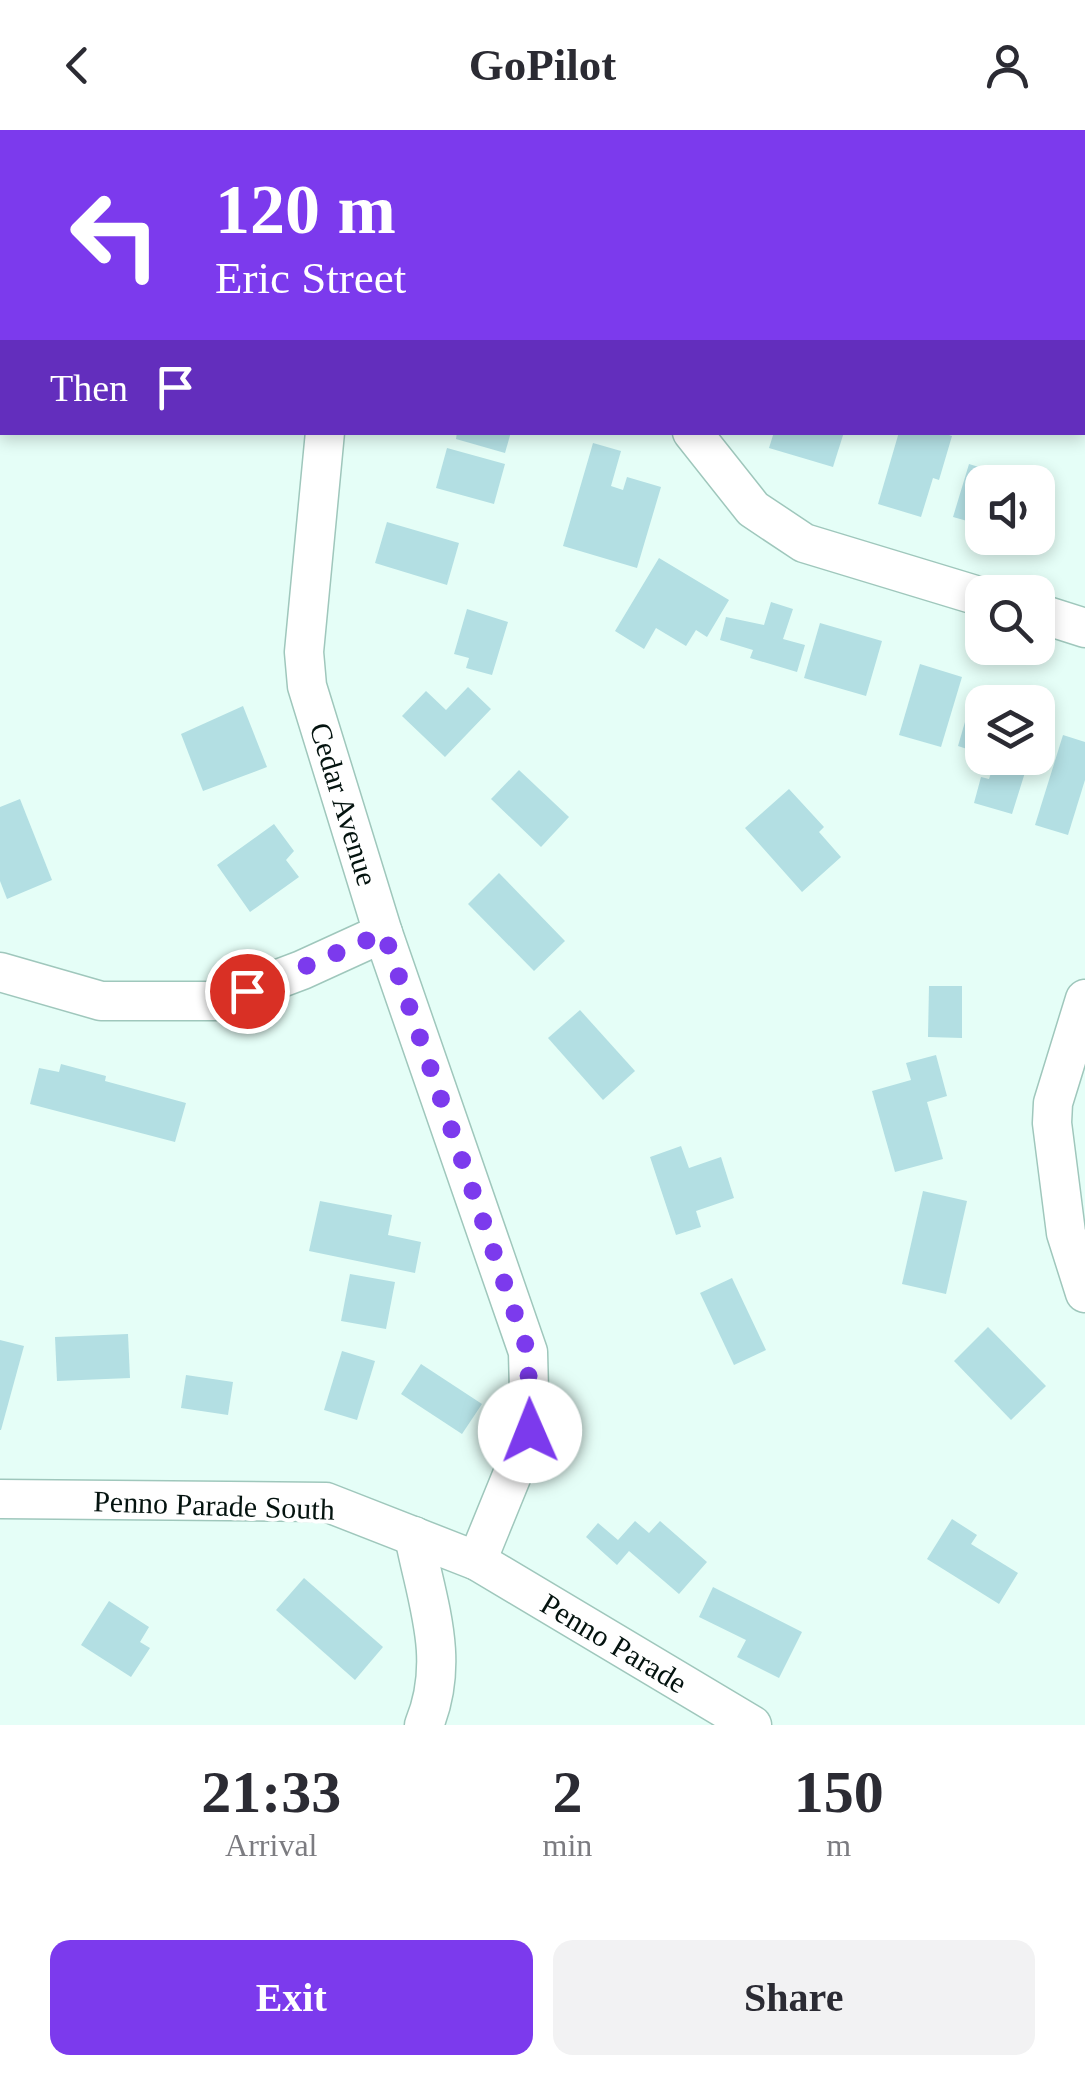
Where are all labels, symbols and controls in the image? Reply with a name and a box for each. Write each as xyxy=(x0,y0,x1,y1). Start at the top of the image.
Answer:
icon: back xyxy=(50,38,105,93)
icon: person xyxy=(980,38,1035,93)
text: GoPilot xyxy=(469,40,616,90)
icon: left xyxy=(50,170,180,300)
text: 120 m xyxy=(215,171,396,248)
text: Eric Street xyxy=(215,253,406,303)
icon: arrive xyxy=(148,360,203,415)
text: Then xyxy=(50,367,128,409)
map controls xyxy=(965,465,1055,775)
button: sound xyxy=(965,465,1055,555)
button: search xyxy=(965,575,1055,665)
button: layers xyxy=(965,685,1055,775)
street label: Cedar Avenue xyxy=(304,719,384,889)
pin xyxy=(205,949,290,1034)
icon: arrive xyxy=(220,964,275,1019)
position arrow xyxy=(478,1379,582,1483)
street label: Penno Parade South xyxy=(93,1484,335,1526)
street label: Penno Parade xyxy=(535,1587,693,1699)
text: 21:33 xyxy=(201,1759,341,1825)
text: 2 xyxy=(552,1759,582,1825)
text: 150 xyxy=(794,1759,884,1825)
text: Arrival xyxy=(225,1827,317,1863)
text: min xyxy=(543,1827,592,1863)
text: m xyxy=(826,1827,851,1863)
button: Exit xyxy=(50,1940,533,2055)
button: Share xyxy=(553,1940,1035,2055)

